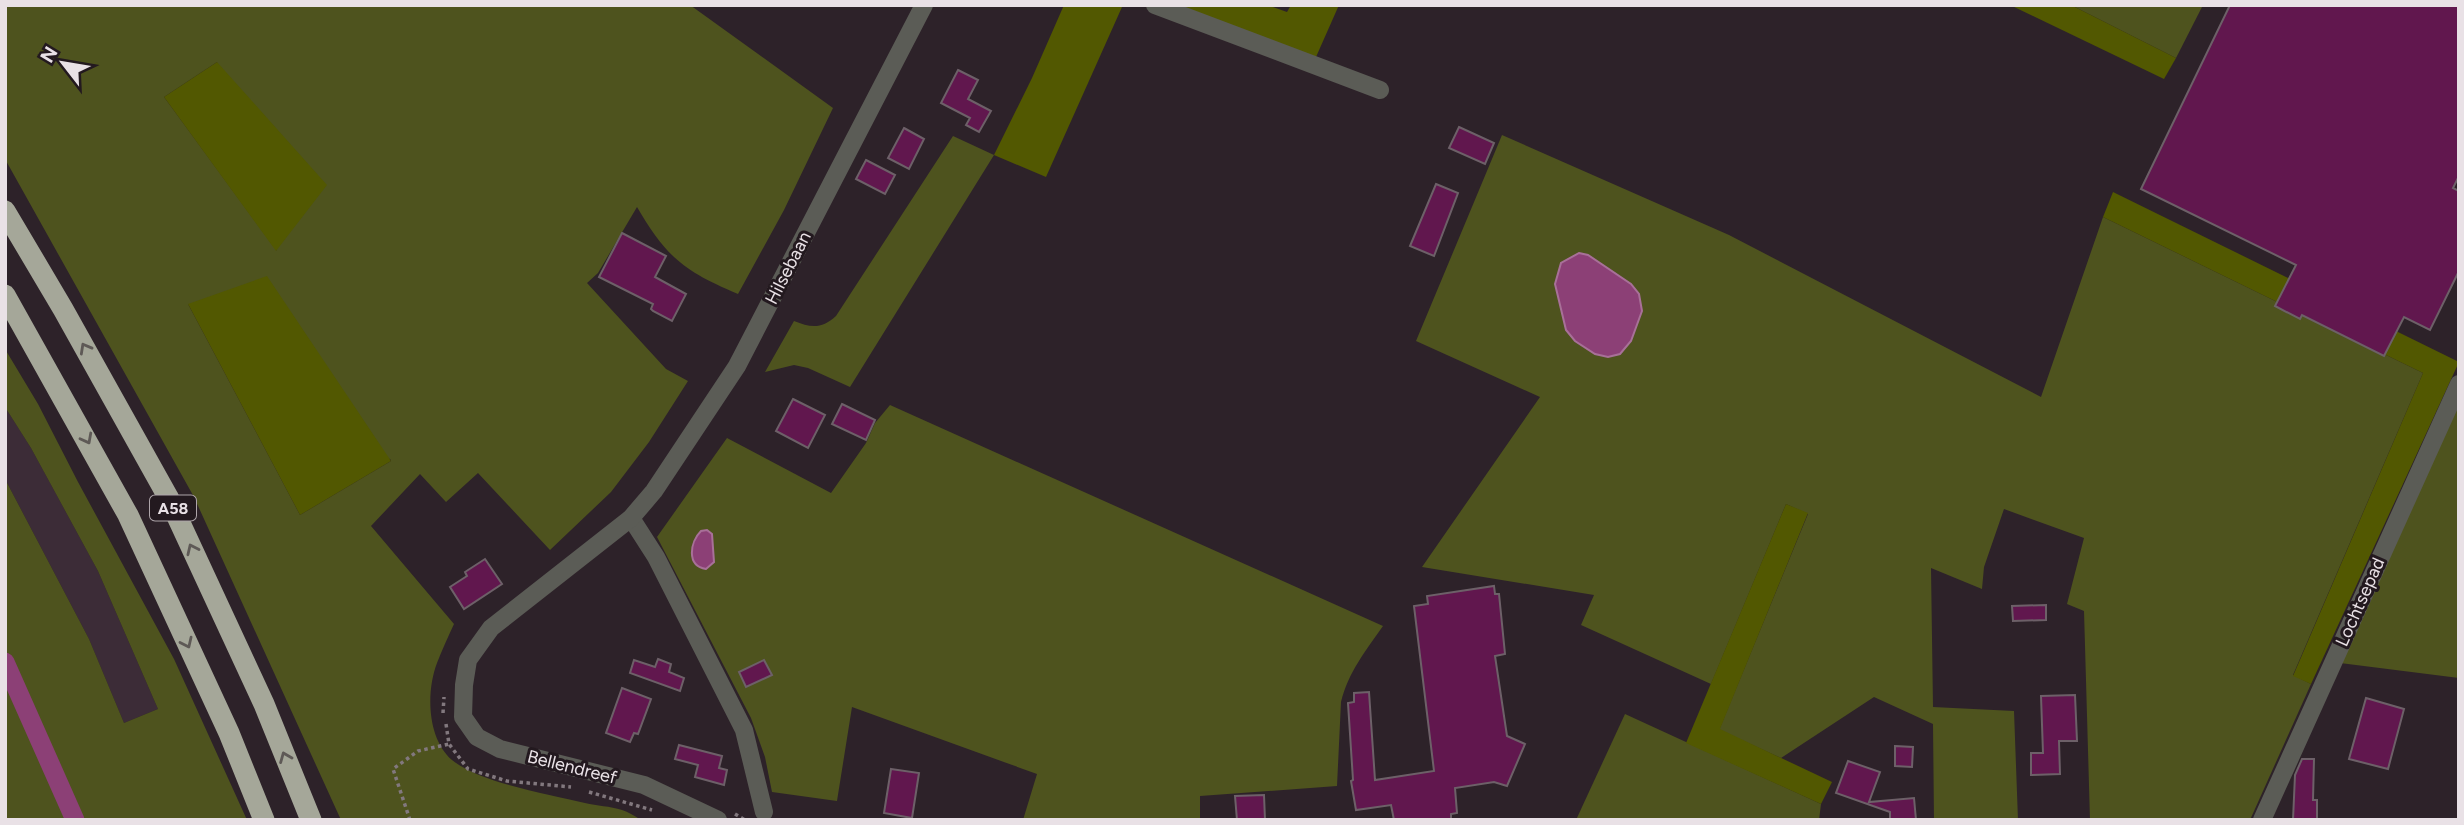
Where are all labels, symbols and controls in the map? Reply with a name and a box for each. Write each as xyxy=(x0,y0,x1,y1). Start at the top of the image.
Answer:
north arrow xyxy=(28,28,98,98)
text: N xyxy=(35,42,62,67)
street label: Hilsebaan xyxy=(760,228,816,308)
one-way arrow xyxy=(80,343,93,356)
one-way arrow xyxy=(78,432,92,445)
road number: A58 xyxy=(150,495,196,520)
one-way arrow xyxy=(186,544,200,556)
street label: Lochtsepad xyxy=(2331,554,2389,650)
one-way arrow xyxy=(179,636,193,648)
street label: Bellendreef xyxy=(525,745,619,789)
one-way arrow xyxy=(279,751,293,764)

